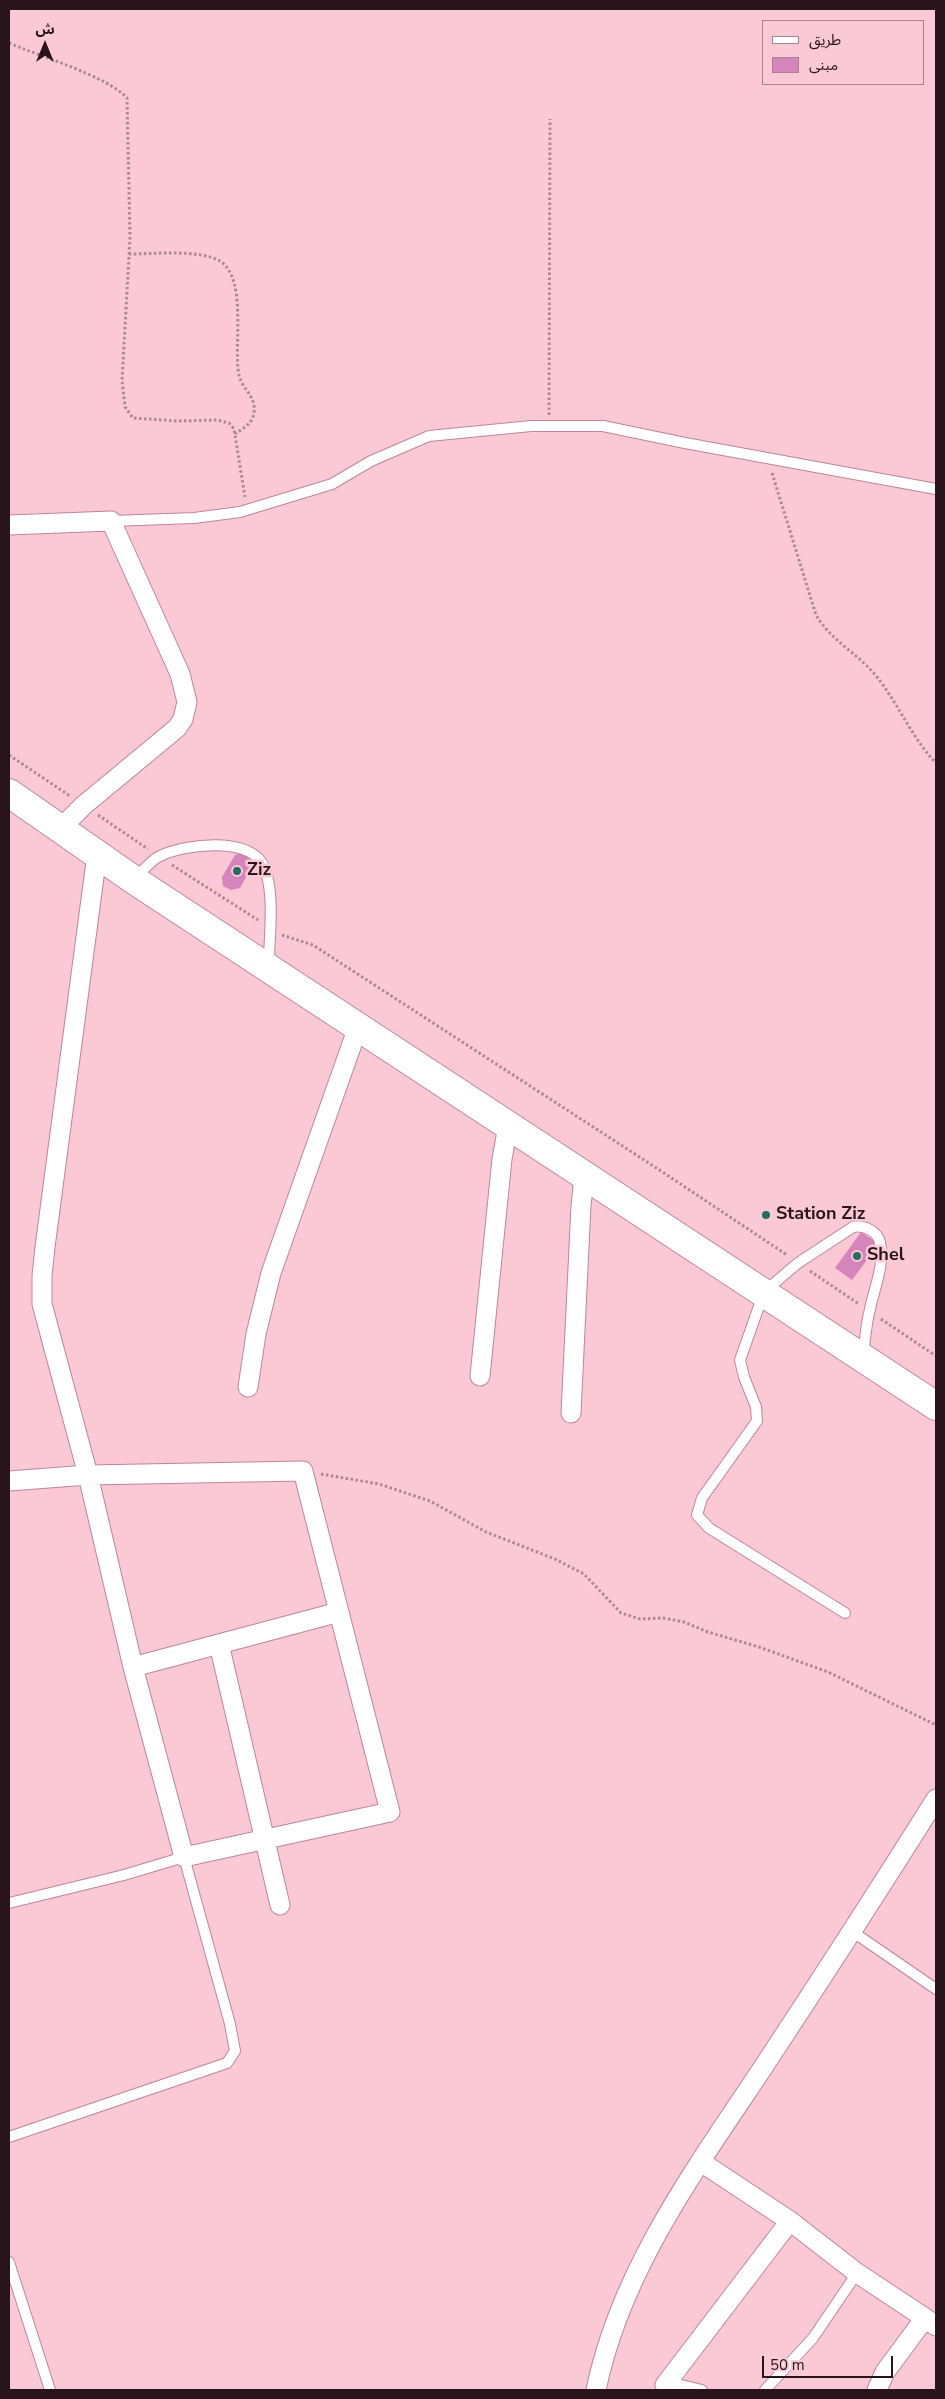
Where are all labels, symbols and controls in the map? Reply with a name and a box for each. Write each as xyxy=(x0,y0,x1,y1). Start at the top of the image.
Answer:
north arrow xyxy=(20,20,70,70)
text: ش xyxy=(35,20,55,39)
legend xyxy=(762,20,925,85)
text: طريق xyxy=(809,30,841,50)
text: مبنى xyxy=(809,55,838,75)
place label: Ziz xyxy=(247,860,271,882)
marker: Ziz xyxy=(231,865,243,877)
place label: Station Ziz xyxy=(776,1204,865,1226)
marker: Station Ziz xyxy=(760,1209,772,1221)
place label: Shel xyxy=(867,1245,904,1267)
marker: Shel xyxy=(851,1250,863,1262)
scale bar xyxy=(765,2346,896,2378)
text: 50 m xyxy=(770,2355,805,2375)

